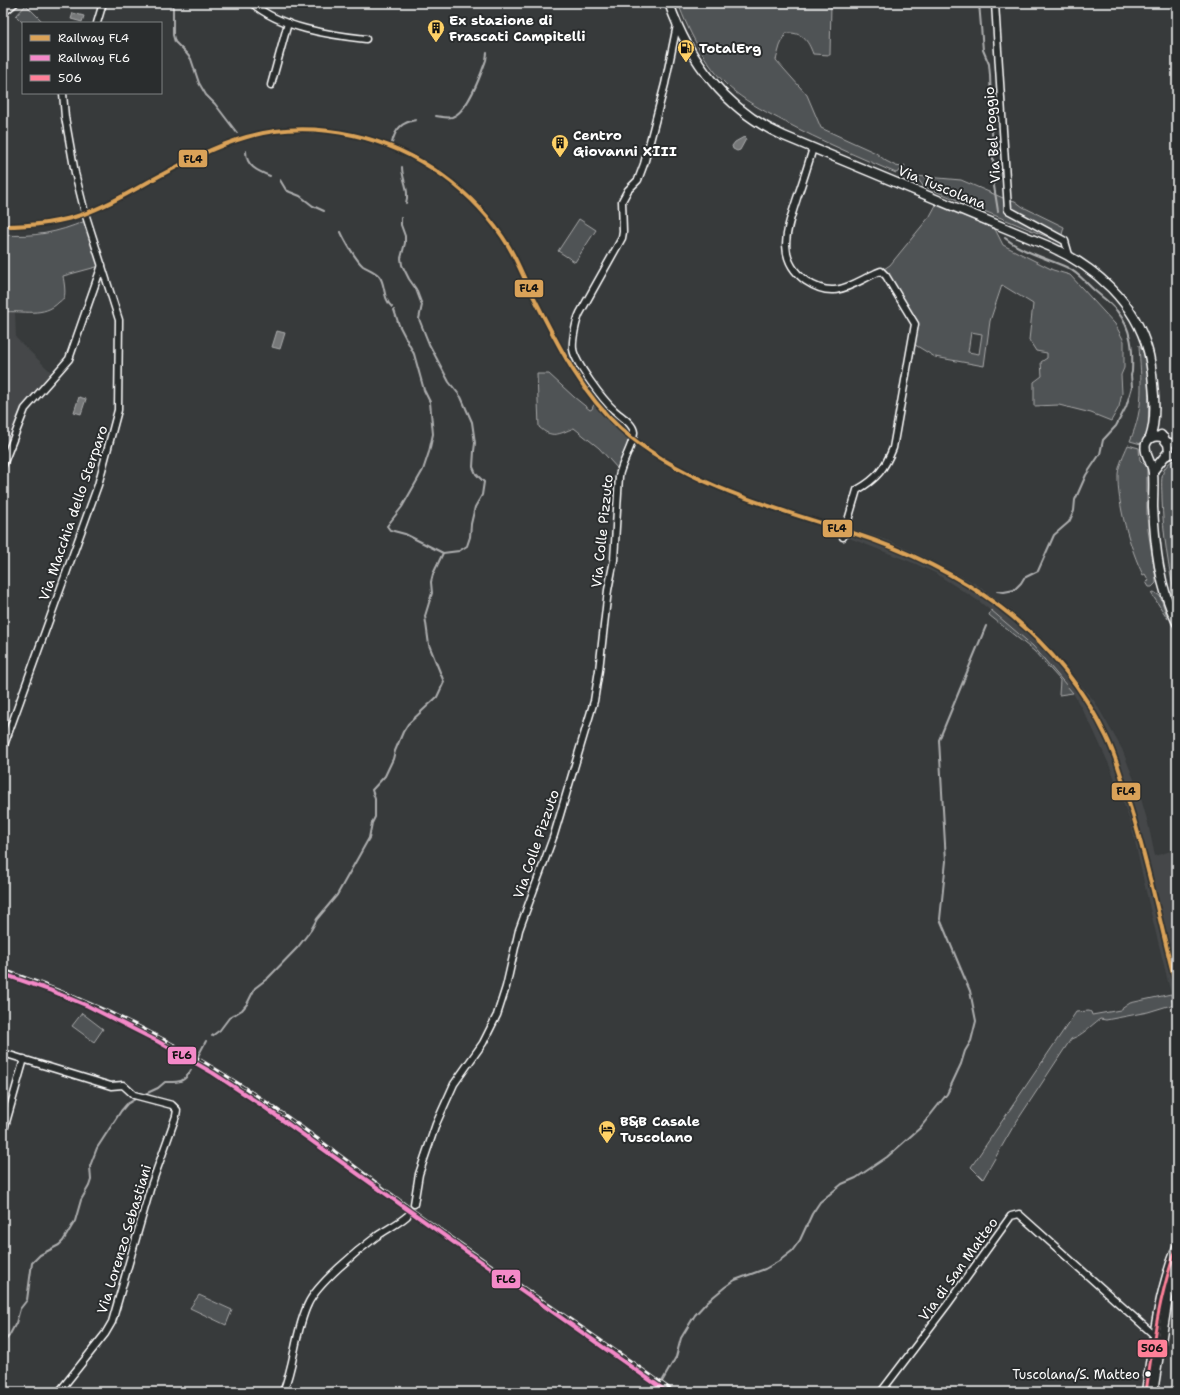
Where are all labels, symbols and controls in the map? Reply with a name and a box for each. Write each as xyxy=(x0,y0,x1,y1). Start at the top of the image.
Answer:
place label: Ex stazione di Frascati Campitelli xyxy=(449,11,585,45)
building icon: Ex stazione di Frascati Campitelli xyxy=(426,18,446,43)
legend xyxy=(22,22,162,94)
text: Railway FL4 xyxy=(58,30,129,46)
fuel station icon: TotalErg xyxy=(676,38,696,63)
place label: TotalErg xyxy=(699,39,761,57)
text: Railway FL6 xyxy=(58,50,130,66)
text: 506 xyxy=(58,70,82,86)
street label: Via Bel Poggio xyxy=(980,86,1004,184)
place label: Centro Giovanni XIII xyxy=(573,126,677,160)
building icon: Centro Giovanni XIII xyxy=(550,133,570,158)
line badge: FL4 xyxy=(178,149,208,168)
text: FL4 xyxy=(183,152,203,167)
street label: Via Tuscolana xyxy=(895,161,989,213)
line badge: FL4 xyxy=(514,279,544,298)
text: FL4 xyxy=(519,281,539,296)
street label: Via Macchia dello Sterparo xyxy=(35,423,111,603)
street label: Via Colle Pizzuto xyxy=(587,473,617,589)
line badge: FL4 xyxy=(822,519,853,538)
text: FL4 xyxy=(827,521,847,536)
line badge: FL4 xyxy=(1111,782,1141,801)
text: FL4 xyxy=(1116,784,1136,799)
street label: Via Colle Pizzuto xyxy=(509,787,563,901)
line badge: FL6 xyxy=(167,1046,197,1065)
text: FL6 xyxy=(172,1048,192,1063)
place label: B&B Casale Tuscolano xyxy=(620,1112,700,1146)
hotel icon: B&B Casale Tuscolano xyxy=(597,1119,617,1144)
street label: Via Lorenzo Sebastiani xyxy=(93,1162,155,1316)
street label: Via di San Matteo xyxy=(914,1214,1002,1324)
line badge: FL6 xyxy=(491,1269,521,1289)
text: FL6 xyxy=(496,1272,516,1287)
line badge: 506 xyxy=(1137,1339,1168,1358)
text: 506 xyxy=(1141,1341,1163,1356)
place label: Tuscolana/S. Matteo xyxy=(1012,1366,1140,1383)
marker: Tuscolana/S. Matteo xyxy=(1143,1369,1153,1379)

